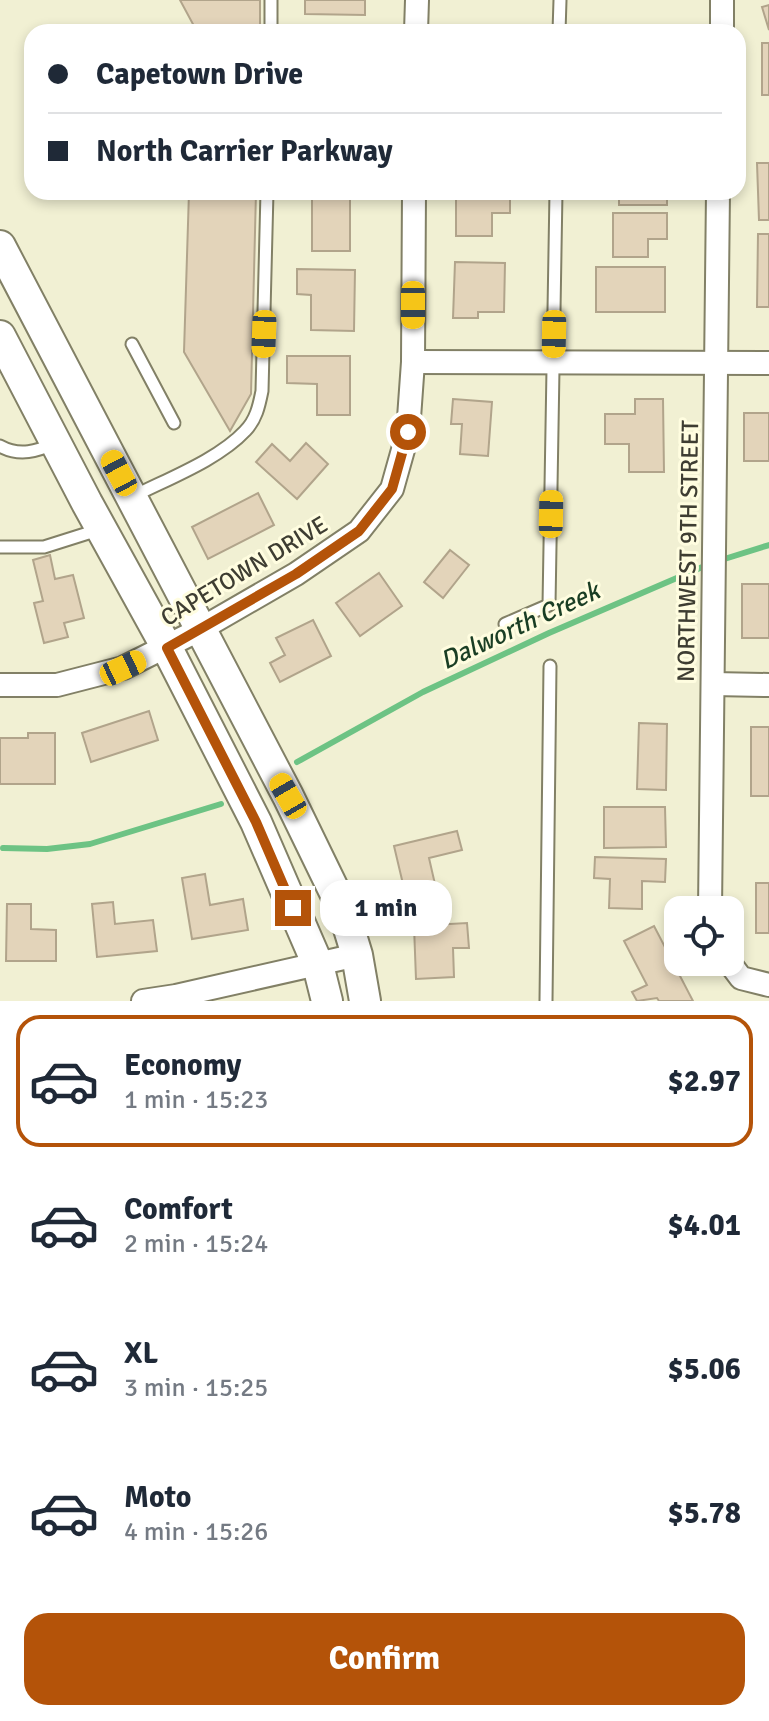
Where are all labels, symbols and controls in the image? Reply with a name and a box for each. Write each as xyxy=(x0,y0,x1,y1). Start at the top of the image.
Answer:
text: Capetown Drive xyxy=(96,56,303,93)
text: North Carrier Parkway xyxy=(96,133,393,170)
car xyxy=(401,281,425,329)
car xyxy=(251,310,277,358)
car xyxy=(542,310,566,358)
route start xyxy=(390,414,426,450)
street label: NORTHWEST 9TH STREET xyxy=(671,420,705,682)
car xyxy=(97,446,141,500)
car xyxy=(539,490,563,538)
street label: CAPETOWN DRIVE xyxy=(155,509,333,633)
water label: Dalworth Creek xyxy=(435,574,607,677)
car xyxy=(96,647,150,689)
car xyxy=(266,769,310,823)
callout: 1 min xyxy=(321,880,453,936)
route end xyxy=(275,890,311,926)
text: 1 min xyxy=(355,892,417,924)
map controls xyxy=(664,896,744,976)
button: locate xyxy=(664,896,744,976)
icon: car xyxy=(28,1045,100,1117)
text: Economy xyxy=(124,1047,241,1084)
text: $2.97 xyxy=(668,1063,741,1100)
text: 1 min · 15:23 xyxy=(124,1084,268,1116)
icon: car xyxy=(28,1189,100,1261)
text: Comfort xyxy=(124,1191,233,1228)
text: $4.01 xyxy=(668,1207,741,1244)
text: 2 min · 15:24 xyxy=(124,1228,268,1260)
icon: car xyxy=(28,1333,100,1405)
text: XL xyxy=(124,1335,158,1372)
text: $5.06 xyxy=(668,1351,741,1388)
text: 3 min · 15:25 xyxy=(124,1372,268,1404)
icon: car xyxy=(28,1477,100,1549)
text: Moto xyxy=(124,1479,191,1516)
text: $5.78 xyxy=(668,1495,741,1532)
text: 4 min · 15:26 xyxy=(124,1516,268,1548)
button: Confirm xyxy=(24,1613,745,1705)

